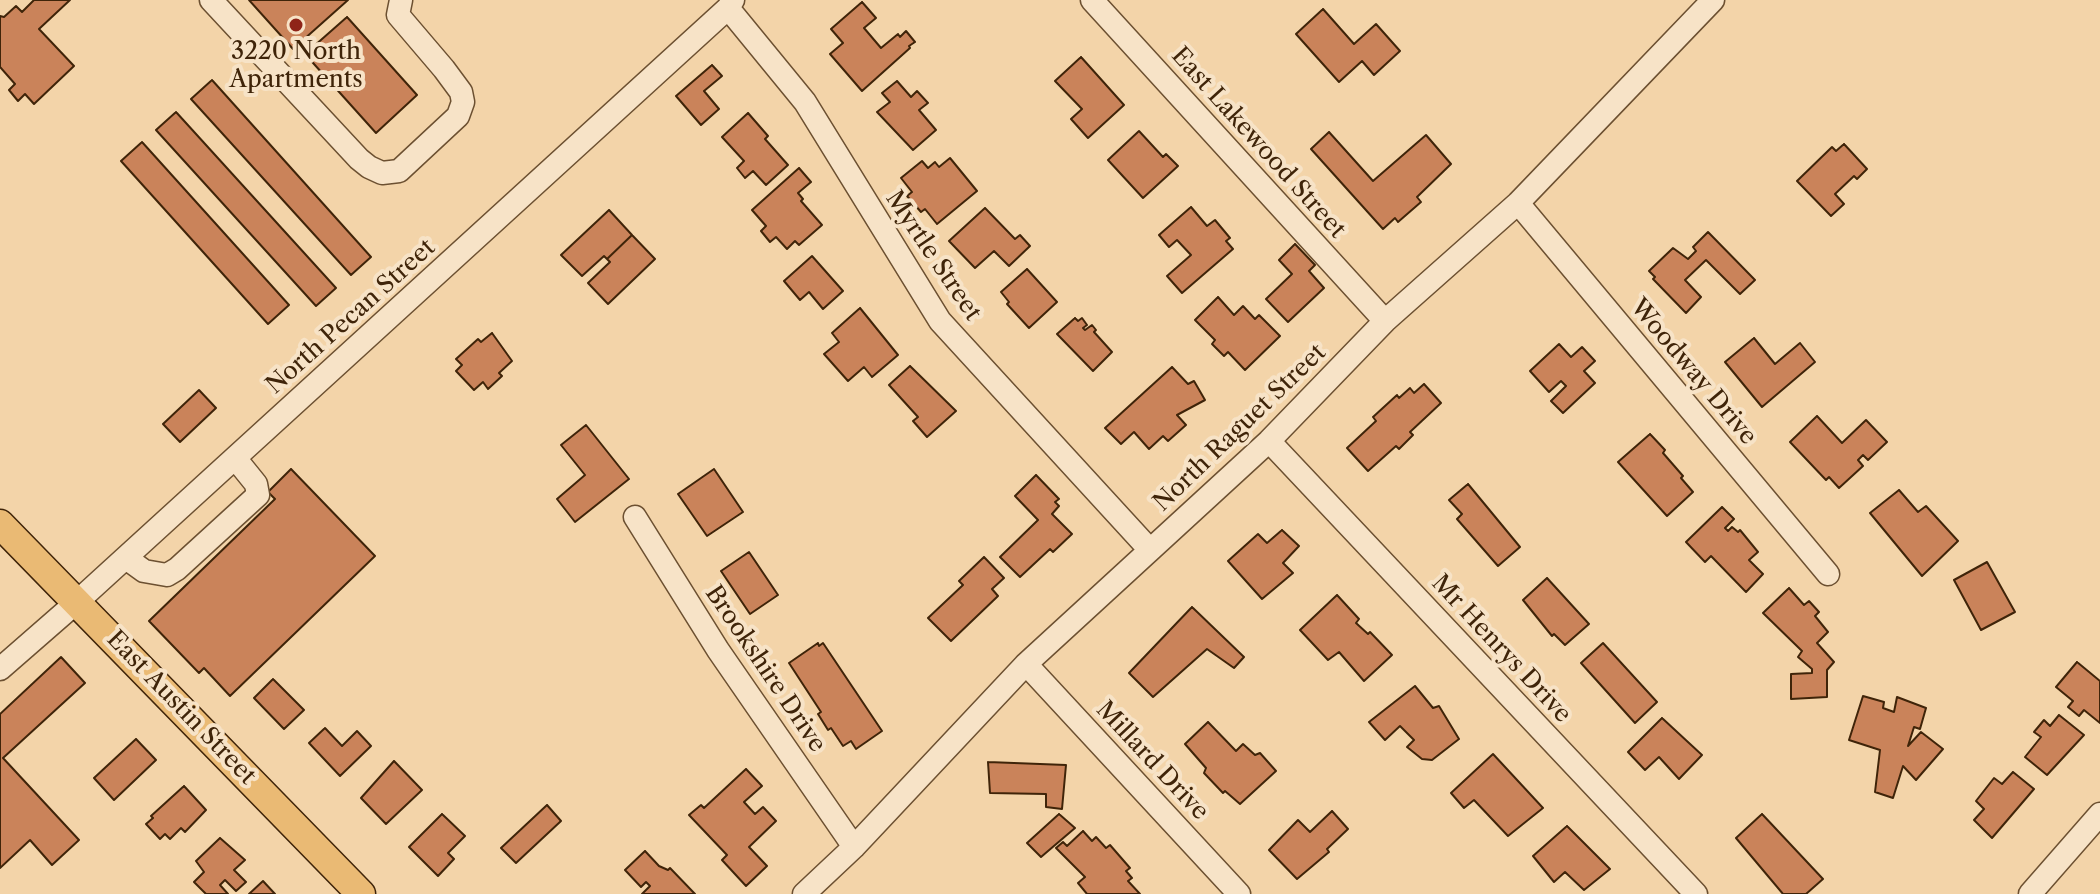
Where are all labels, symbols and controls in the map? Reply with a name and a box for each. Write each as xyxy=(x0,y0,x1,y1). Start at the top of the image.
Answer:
marker: 3220 North Apartments xyxy=(287,16,305,34)
place label: 3220 North Apartments xyxy=(229,38,363,94)
street label: East Lakewood Street xyxy=(1165,42,1351,244)
street label: Myrtle Street xyxy=(879,186,987,326)
street label: North Pecan Street xyxy=(261,234,441,400)
street label: Woodway Drive xyxy=(1624,293,1762,451)
street label: North Raguet Street xyxy=(1148,338,1332,518)
street label: Mr Henrys Drive xyxy=(1425,569,1577,729)
street label: Brookshire Drive xyxy=(699,580,831,758)
street label: East Austin Street xyxy=(100,625,262,791)
street label: Millard Drive xyxy=(1090,696,1214,826)

